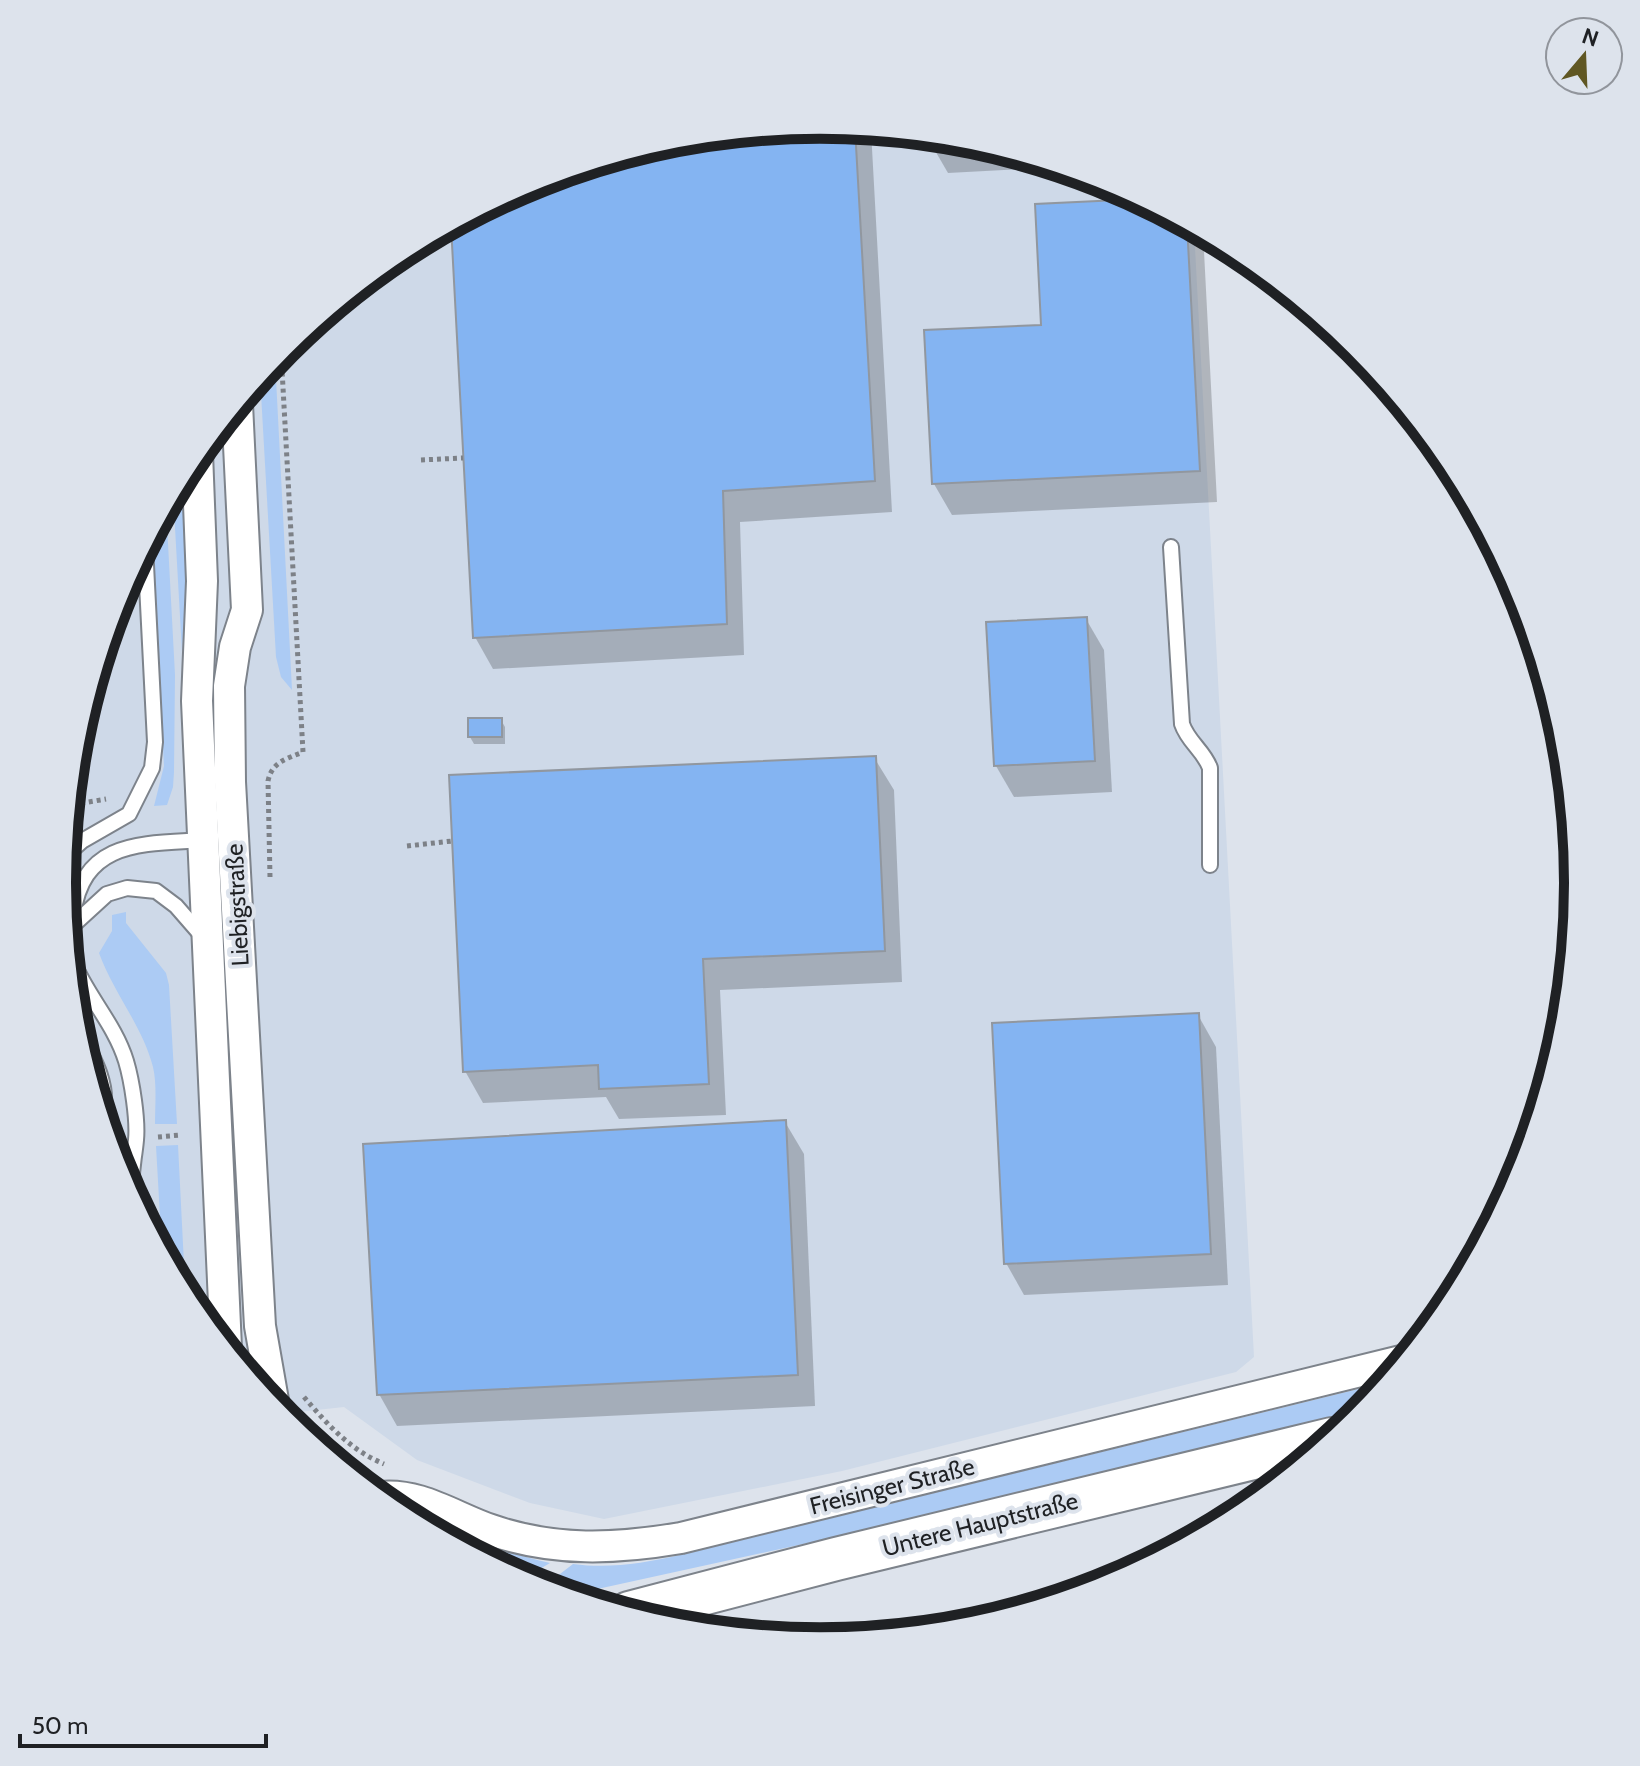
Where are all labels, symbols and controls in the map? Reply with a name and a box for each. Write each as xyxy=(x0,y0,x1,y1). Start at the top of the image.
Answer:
north arrow xyxy=(1544,16,1624,96)
text: N xyxy=(1579,22,1602,53)
street label: Liebigstraße xyxy=(219,843,255,967)
street label: Freisinger Straße xyxy=(807,1452,977,1520)
street label: Untere Hauptstraße xyxy=(879,1486,1081,1562)
scale bar xyxy=(20,1698,266,1748)
text: 50 m xyxy=(32,1711,88,1740)

